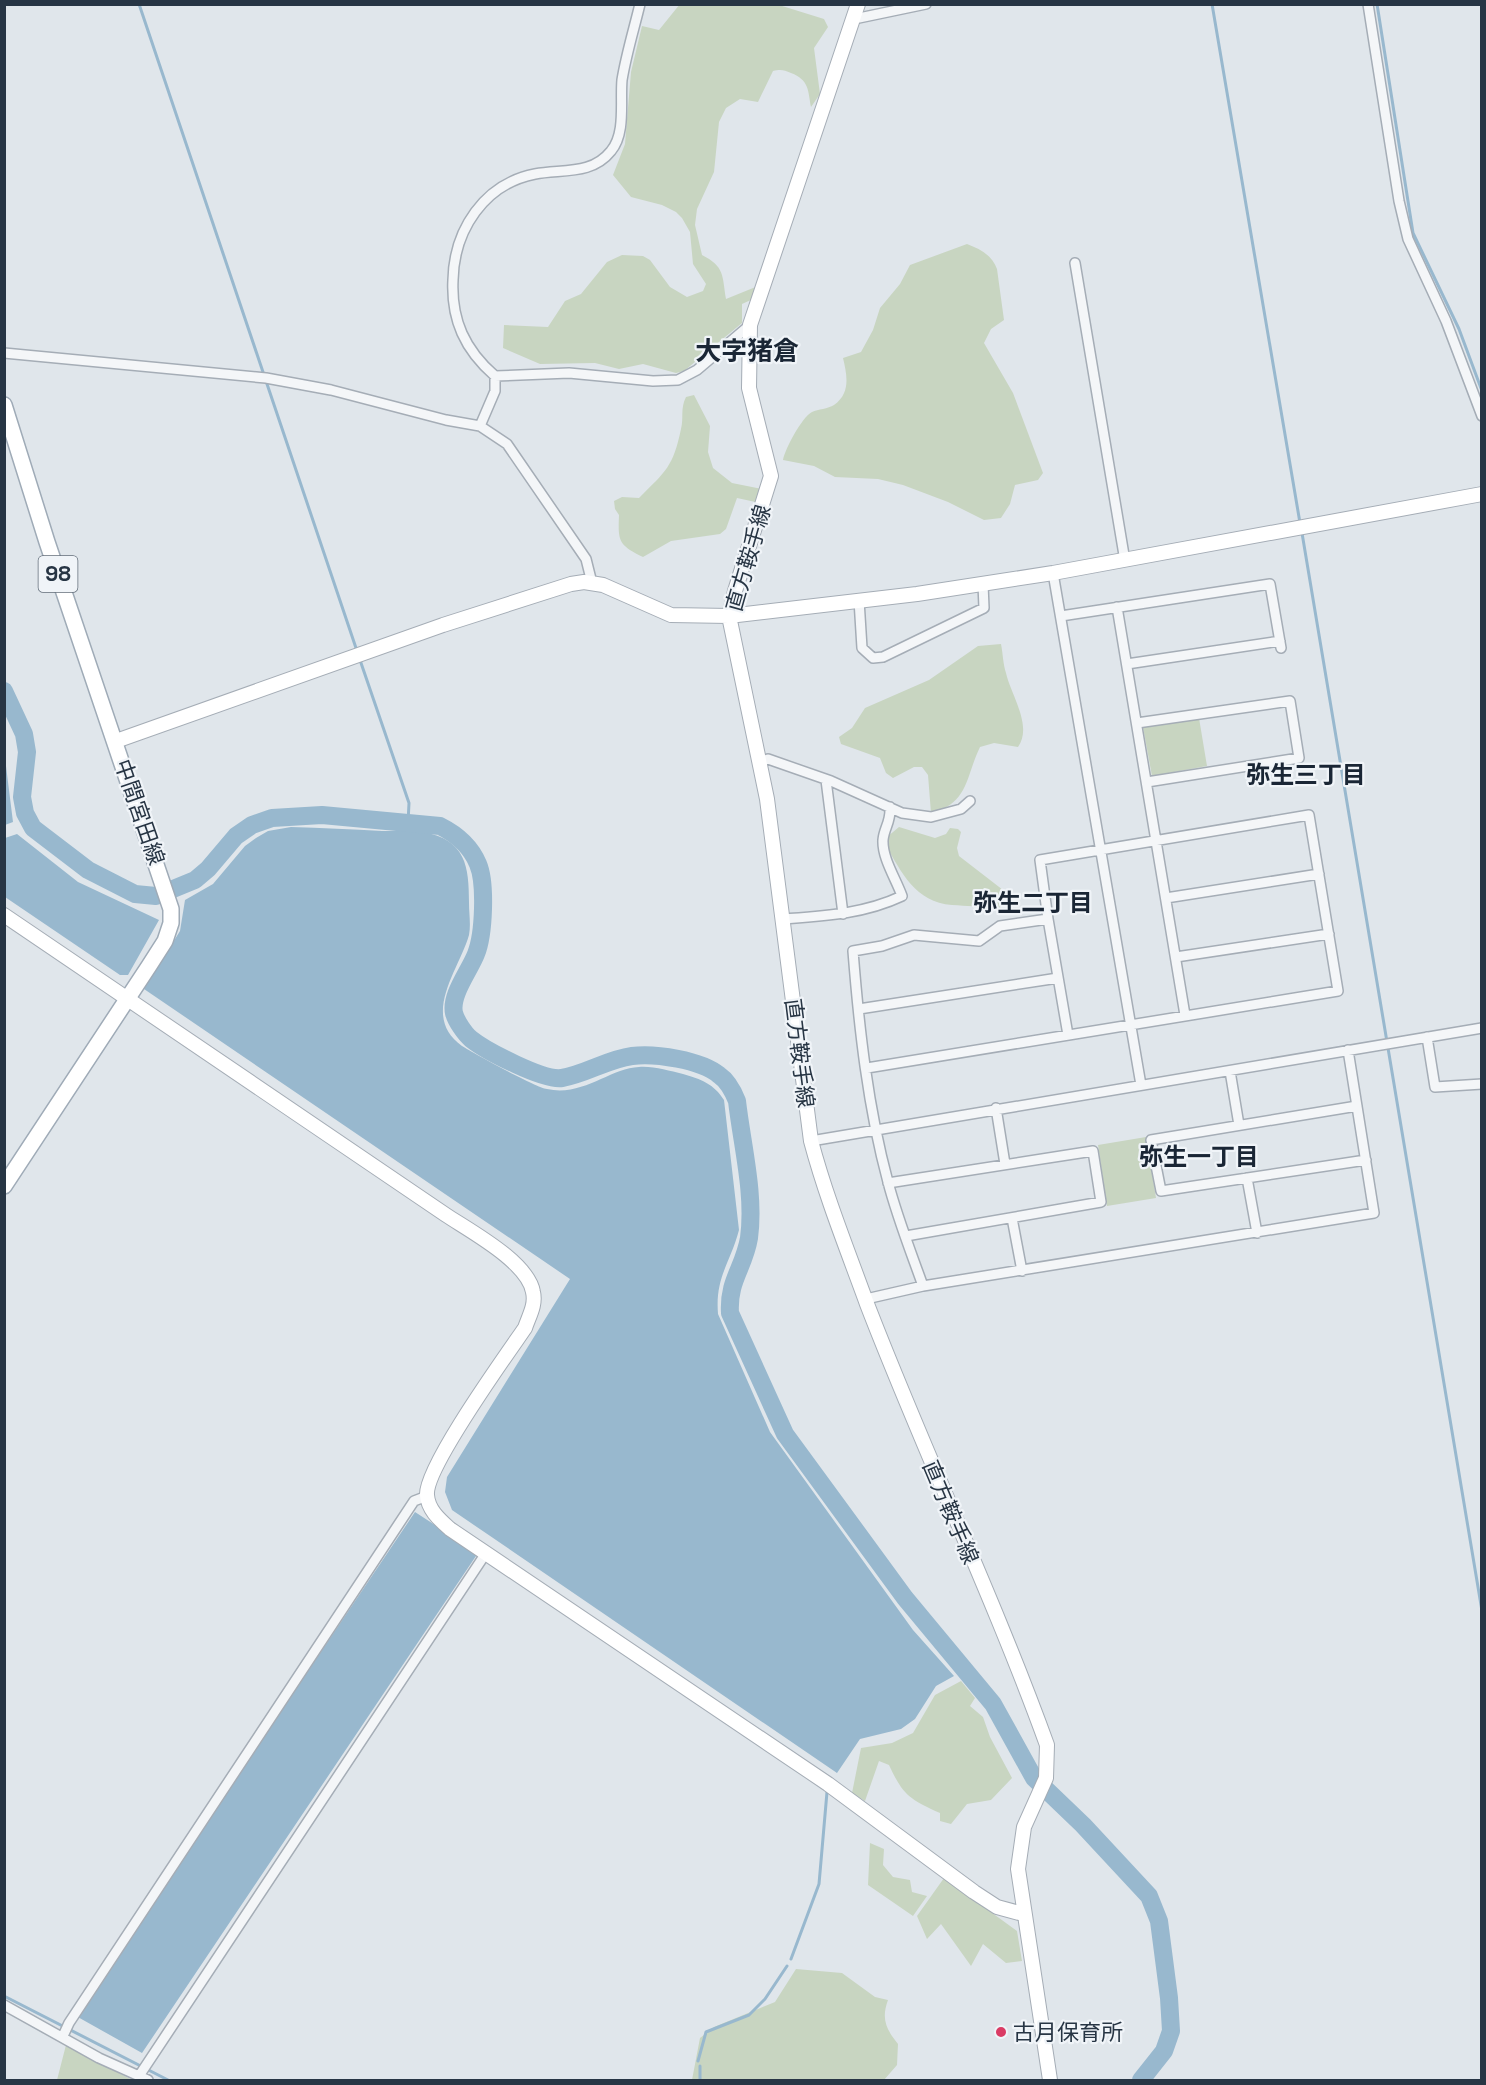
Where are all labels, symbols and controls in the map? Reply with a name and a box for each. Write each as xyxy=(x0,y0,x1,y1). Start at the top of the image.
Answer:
district label: 大字猪倉 xyxy=(695,334,799,368)
street label: 直方鞍手線 xyxy=(719,501,777,615)
road number: 98 xyxy=(38,556,78,592)
street label: 中間宮田線 xyxy=(109,755,171,869)
district label: 弥生三丁目 xyxy=(1246,759,1366,790)
district label: 弥生二丁目 xyxy=(973,887,1093,918)
street label: 直方鞍手線 xyxy=(779,997,821,1109)
district label: 弥生一丁目 xyxy=(1139,1141,1259,1172)
street label: 直方鞍手線 xyxy=(917,1456,985,1568)
place label: 古月保育所 xyxy=(1013,2018,1123,2046)
marker: 古月保育所 xyxy=(994,2025,1008,2039)

